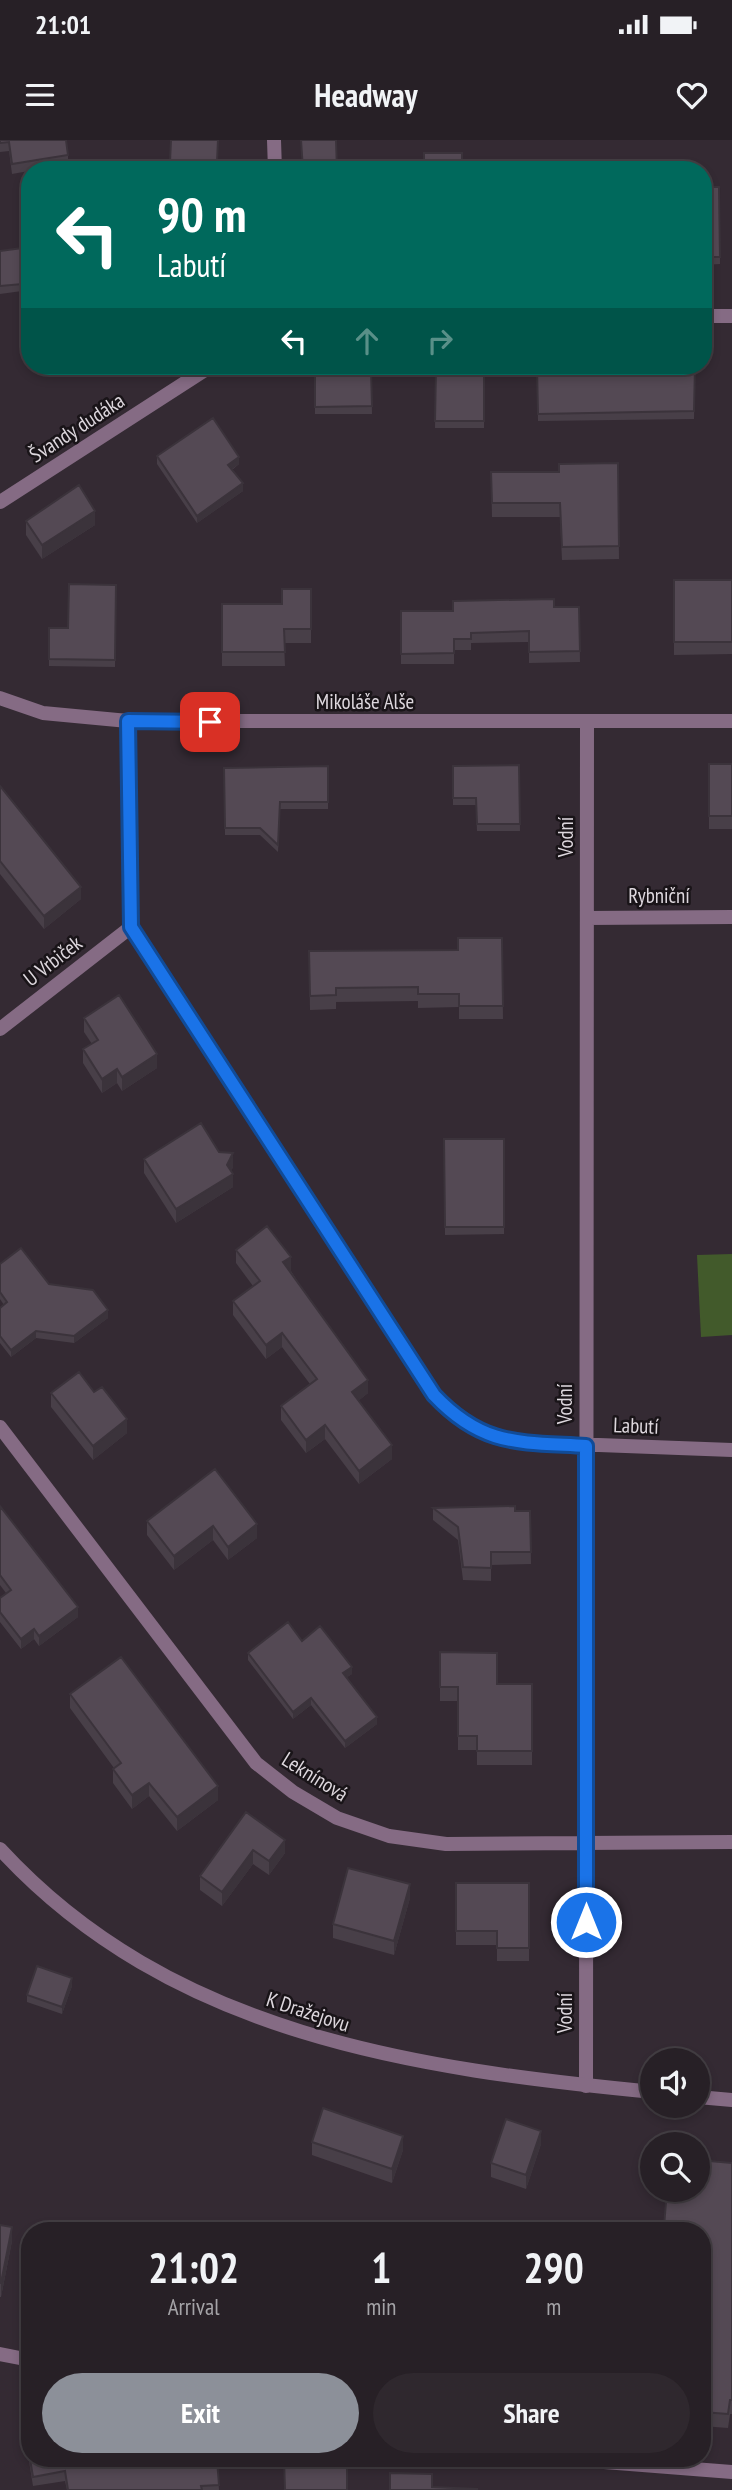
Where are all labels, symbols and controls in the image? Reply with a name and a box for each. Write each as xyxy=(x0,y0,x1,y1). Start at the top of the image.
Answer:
text: 21:01 xyxy=(35,8,91,41)
text: Headway xyxy=(314,74,418,116)
icon: menu xyxy=(21,76,59,114)
icon: heart xyxy=(673,76,711,114)
text: 90 m xyxy=(157,182,246,246)
icon: left xyxy=(42,189,133,280)
text: Labutí xyxy=(157,244,226,286)
icon: left xyxy=(275,322,313,360)
icon: ahead xyxy=(348,322,386,360)
icon: right xyxy=(421,322,459,360)
street label: Švandy dudáka xyxy=(24,387,129,468)
street label: Mikoláše Alše xyxy=(316,688,414,715)
pin xyxy=(180,692,240,752)
icon: arrive xyxy=(191,703,229,741)
street label: Vodní xyxy=(552,816,579,858)
street label: Rybniční xyxy=(628,882,690,909)
street label: U Vrbiček xyxy=(18,929,87,992)
street label: Vodní xyxy=(551,1383,578,1425)
street label: Labutí xyxy=(613,1411,660,1440)
street label: Leknínová xyxy=(277,1746,353,1807)
position arrow xyxy=(549,1885,623,1959)
street label: K Dražejovu xyxy=(263,1985,353,2038)
street label: Vodní xyxy=(551,1992,578,2034)
map controls xyxy=(640,2048,710,2202)
button: sound xyxy=(640,2048,710,2118)
button: search xyxy=(640,2132,710,2202)
text: 21:02 xyxy=(148,2240,239,2295)
text: 1 xyxy=(371,2240,391,2295)
text: 290 xyxy=(524,2240,584,2295)
text: Arrival xyxy=(168,2292,220,2321)
text: min xyxy=(366,2292,396,2321)
text: m xyxy=(546,2292,561,2321)
button: Exit xyxy=(42,2373,359,2453)
button: Share xyxy=(373,2373,690,2453)

